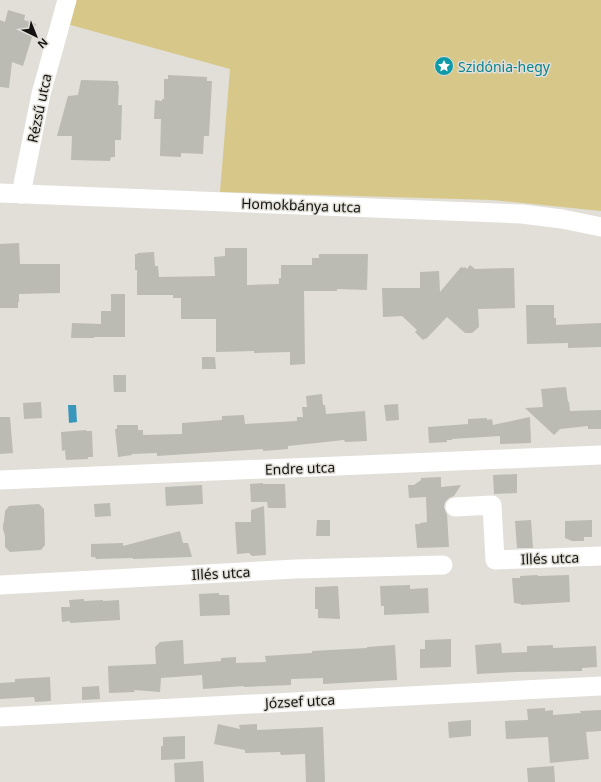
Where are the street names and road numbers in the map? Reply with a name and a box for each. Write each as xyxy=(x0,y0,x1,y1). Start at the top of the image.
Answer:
street label: Rézsű utca xyxy=(22,72,56,144)
street label: Homokbánya utca xyxy=(241,193,361,217)
street label: Endre utca xyxy=(265,457,335,479)
street label: Illés utca xyxy=(520,547,580,569)
street label: Illés utca xyxy=(191,562,251,584)
street label: József utca xyxy=(263,690,335,712)

